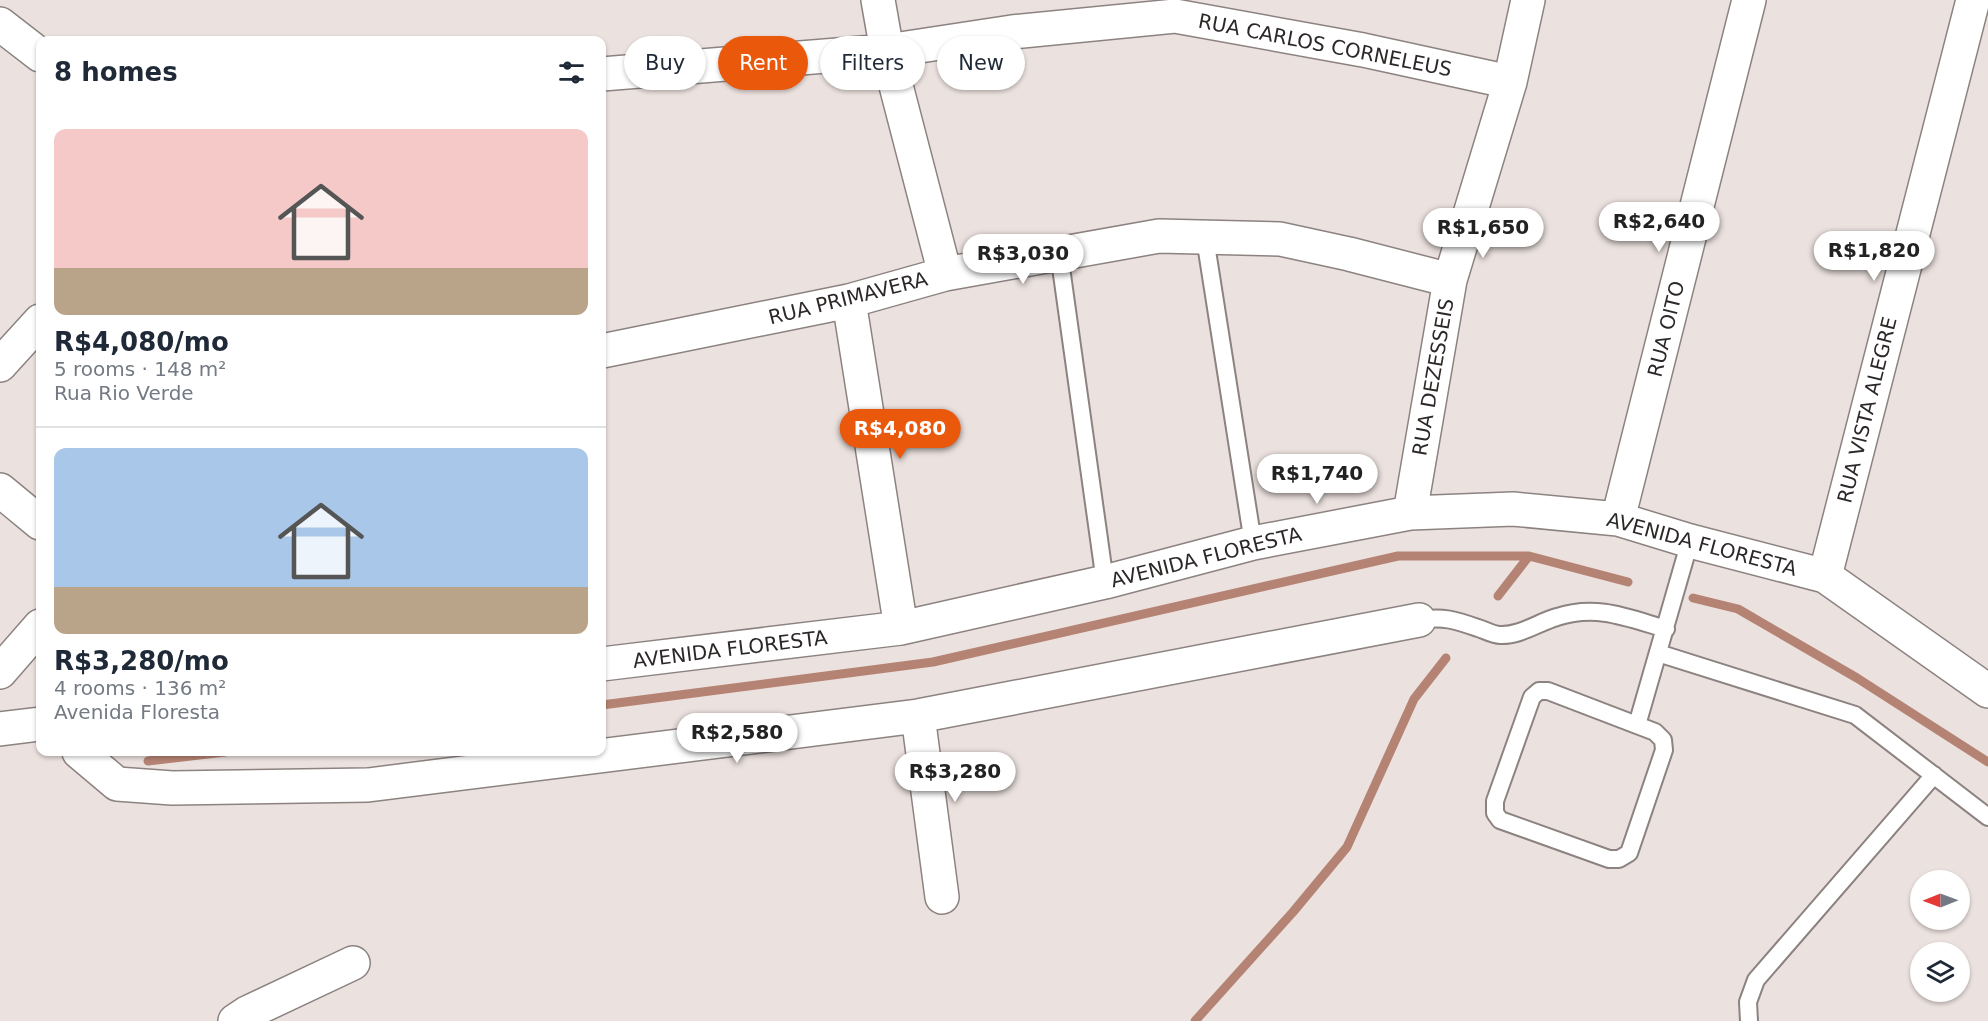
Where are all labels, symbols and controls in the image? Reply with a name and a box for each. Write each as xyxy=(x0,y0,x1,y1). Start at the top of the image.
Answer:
street label: RUA CARLOS CORNELEUS xyxy=(1196,9,1454,81)
chip: Buy xyxy=(624,36,706,90)
chip: Rent xyxy=(718,36,808,90)
chip: Filters xyxy=(820,36,925,90)
chip: New xyxy=(937,36,1025,90)
icon: filters xyxy=(555,56,588,89)
text: 8 homes xyxy=(54,57,178,87)
icon: home xyxy=(267,168,375,276)
pin: R$2,640 xyxy=(1604,202,1714,253)
pin: R$1,650 xyxy=(1428,208,1538,259)
text: R$2,640 xyxy=(1613,209,1705,233)
text: R$1,650 xyxy=(1437,215,1529,239)
pin: R$1,820 xyxy=(1819,231,1929,282)
pin: R$3,030 xyxy=(968,234,1078,285)
text: R$1,820 xyxy=(1828,238,1920,262)
text: R$3,030 xyxy=(977,241,1069,265)
street label: RUA PRIMAVERA xyxy=(766,267,930,329)
street label: RUA OITO xyxy=(1642,278,1690,380)
street label: RUA DEZESSEIS xyxy=(1407,296,1459,458)
street label: RUA VISTA ALEGRE xyxy=(1832,314,1902,506)
text: R$4,080/mo xyxy=(54,327,229,357)
text: 5 rooms · 148 m² xyxy=(54,357,226,381)
text: Rua Rio Verde xyxy=(54,381,194,405)
pin: R$4,080 xyxy=(845,409,955,460)
text: R$4,080 xyxy=(854,416,946,440)
pin: R$1,740 xyxy=(1262,454,1372,505)
text: R$1,740 xyxy=(1271,461,1363,485)
icon: home xyxy=(267,487,375,595)
street label: AVENIDA FLORESTA xyxy=(1604,507,1800,581)
street label: AVENIDA FLORESTA xyxy=(1108,522,1304,592)
street label: AVENIDA FLORESTA xyxy=(631,625,829,673)
text: R$3,280/mo xyxy=(54,646,229,676)
text: 4 rooms · 136 m² xyxy=(54,676,226,700)
text: Avenida Floresta xyxy=(54,700,220,724)
pin: R$2,580 xyxy=(682,713,792,764)
text: R$2,580 xyxy=(691,720,783,744)
pin: R$3,280 xyxy=(900,752,1010,803)
text: R$3,280 xyxy=(909,759,1001,783)
north arrow xyxy=(1910,870,1970,930)
map controls xyxy=(1910,870,1970,1002)
button: layers xyxy=(1910,942,1970,1002)

